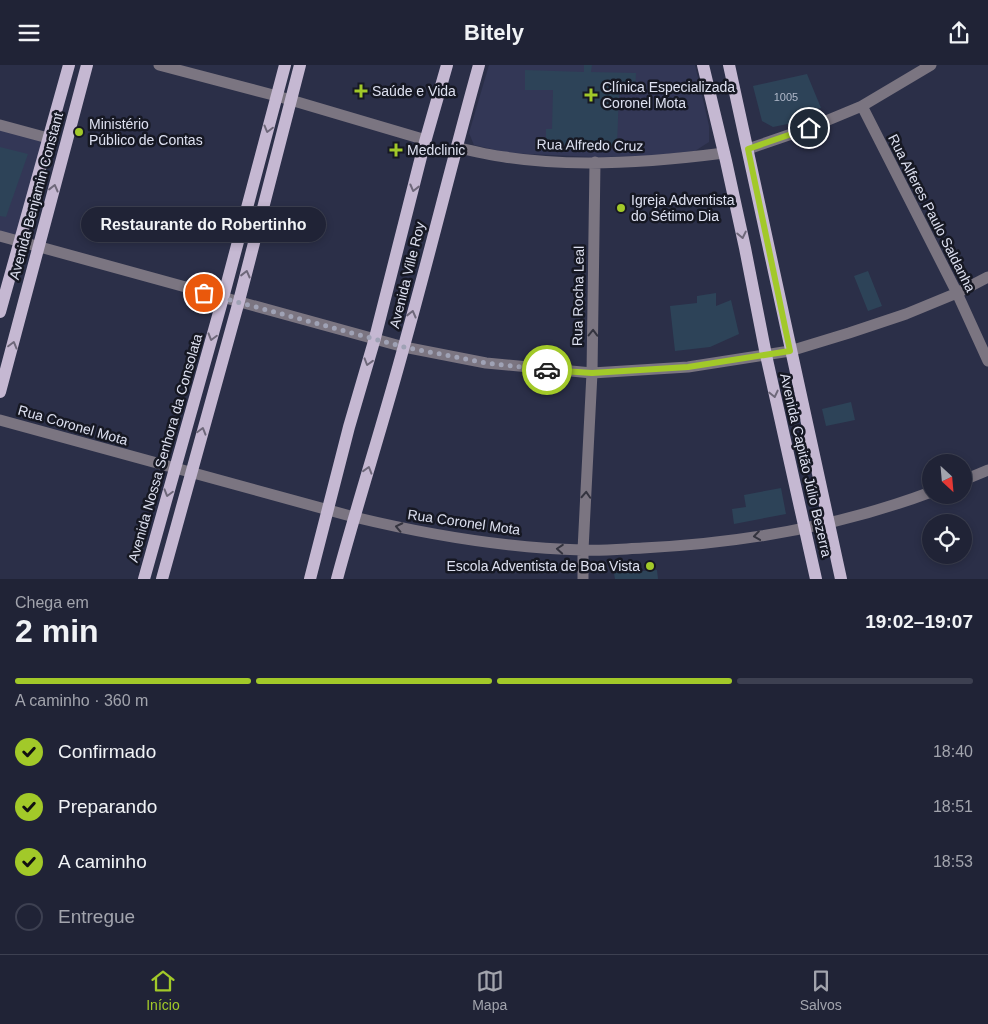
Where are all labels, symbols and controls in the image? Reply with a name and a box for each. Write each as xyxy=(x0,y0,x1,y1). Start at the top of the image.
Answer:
icon: menu xyxy=(15,19,43,47)
icon: share xyxy=(945,19,973,47)
text: Bitely xyxy=(464,20,524,45)
place label: Clínica Especializada Coronel Mota xyxy=(602,79,735,111)
place label: Saúde e Vida xyxy=(372,83,456,99)
marker: Saúde e Vida xyxy=(354,84,368,98)
marker: Clínica Especializada Coronel Mota xyxy=(584,88,598,102)
house number: 1005 xyxy=(774,91,798,103)
pin xyxy=(788,107,830,149)
street label: Avenida Benjamin Constant xyxy=(6,111,66,281)
icon: home xyxy=(795,114,823,142)
place label: Ministério Público de Contas xyxy=(89,116,203,148)
one-way arrow xyxy=(263,125,274,133)
marker: Ministério Público de Contas xyxy=(73,126,85,138)
street label: Rua Alferes Paulo Saldanha xyxy=(885,131,979,295)
street label: Rua Alfredo Cruz xyxy=(537,136,643,154)
place label: Medclinic xyxy=(407,142,465,158)
marker: Medclinic xyxy=(389,143,403,157)
one-way arrow xyxy=(409,183,420,192)
one-way arrow xyxy=(48,184,58,192)
place label: Igreja Adventista do Sétimo Dia xyxy=(631,192,735,224)
marker: Igreja Adventista do Sétimo Dia xyxy=(615,202,627,214)
callout: Restaurante do Robertinho xyxy=(81,208,326,243)
text: Restaurante do Robertinho xyxy=(100,216,307,233)
street label: Avenida Ville Roy xyxy=(386,220,428,330)
one-way arrow xyxy=(736,231,747,240)
street label: Rua Rocha Leal xyxy=(569,246,587,346)
one-way arrow xyxy=(240,270,251,279)
pin xyxy=(183,272,225,314)
icon: bag xyxy=(190,279,218,307)
one-way arrow xyxy=(406,309,417,318)
one-way arrow xyxy=(588,329,598,336)
street label: Avenida Nossa Senhora da Consolata xyxy=(125,332,205,564)
one-way arrow xyxy=(207,332,218,341)
one-way arrow xyxy=(7,341,17,349)
courier xyxy=(522,345,572,395)
icon: car xyxy=(533,356,561,384)
one-way arrow xyxy=(364,357,374,365)
street label: Avenida Capitão Júlio Bezerra xyxy=(777,372,835,559)
one-way arrow xyxy=(768,390,779,399)
street label: Rua Coronel Mota xyxy=(16,402,130,448)
one-way arrow xyxy=(197,427,207,435)
north arrow xyxy=(922,454,972,504)
map controls xyxy=(922,454,972,564)
one-way arrow xyxy=(362,466,372,475)
one-way arrow xyxy=(164,489,174,497)
one-way arrow xyxy=(580,491,591,499)
street label: Rua Coronel Mota xyxy=(407,506,522,538)
button: locate xyxy=(922,514,972,564)
one-way arrow xyxy=(395,523,403,533)
one-way arrow xyxy=(752,531,761,541)
one-way arrow xyxy=(556,543,564,554)
place label: Escola Adventista de Boa Vista xyxy=(446,558,640,574)
marker: Escola Adventista de Boa Vista xyxy=(644,560,656,572)
text: Chega em xyxy=(15,594,89,611)
text: 19:02–19:07 xyxy=(865,611,973,632)
text: 2 min xyxy=(15,613,99,649)
text: A caminho · 360 m xyxy=(15,692,148,709)
icon: check xyxy=(15,738,43,766)
text: Confirmado xyxy=(58,741,156,762)
text: 18:40 xyxy=(933,743,973,760)
icon: check xyxy=(15,793,43,821)
text: Preparando xyxy=(58,796,157,817)
text: 18:51 xyxy=(933,798,973,815)
icon: check xyxy=(15,848,43,876)
text: A caminho xyxy=(58,851,147,872)
text: 18:53 xyxy=(933,853,973,870)
text: Entregue xyxy=(58,906,135,927)
tab: Início xyxy=(146,967,180,1013)
tab: Mapa xyxy=(472,967,507,1013)
tab: Salvos xyxy=(800,967,842,1013)

